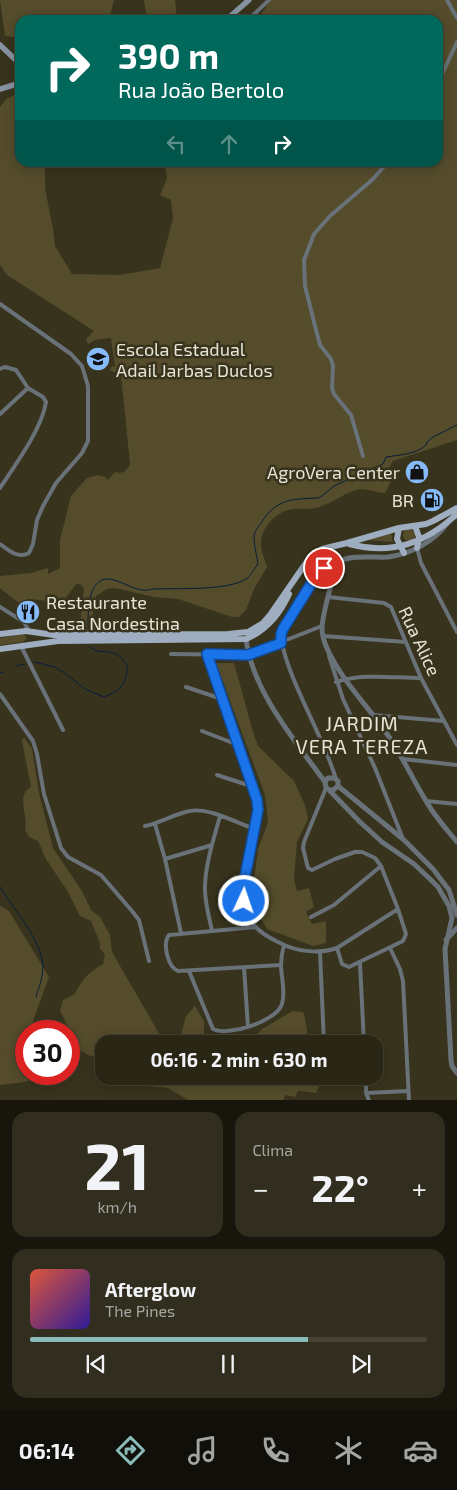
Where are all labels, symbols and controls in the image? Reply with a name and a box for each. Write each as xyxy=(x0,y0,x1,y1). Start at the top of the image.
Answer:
text: 390 m xyxy=(118,34,219,76)
icon: right xyxy=(35,35,100,100)
text: Rua João Bertolo xyxy=(118,76,284,102)
icon: left xyxy=(162,130,190,158)
icon: ahead xyxy=(215,130,243,158)
icon: right xyxy=(268,130,296,158)
place label: Escola Estadual Adail Jarbas Duclos xyxy=(116,338,273,381)
school or university icon: Escola Estadual Adail Jarbas Duclos xyxy=(85,346,111,372)
shop icon: AgroVera Center xyxy=(404,459,430,485)
place label: AgroVera Center xyxy=(267,461,400,483)
fuel station icon: BR xyxy=(419,487,445,513)
place label: BR xyxy=(392,489,414,511)
pin xyxy=(303,547,345,589)
icon: arrive xyxy=(310,554,338,582)
place label: Restaurante Casa Nordestina xyxy=(46,591,180,634)
restaurant icon: Restaurante Casa Nordestina xyxy=(15,599,41,625)
street label: Rua Alice xyxy=(394,603,446,679)
district label: JARDIM VERA TEREZA xyxy=(296,711,428,758)
position arrow xyxy=(217,874,269,926)
speed limit sign: 30 xyxy=(15,1020,80,1085)
text: 06:16 · 2 min · 630 m xyxy=(151,1048,327,1071)
text: 21 xyxy=(84,1125,150,1203)
text: Clima xyxy=(253,1140,293,1159)
text: 22° xyxy=(312,1164,369,1210)
text: − xyxy=(253,1171,269,1205)
text: + xyxy=(412,1171,427,1205)
text: km/h xyxy=(97,1197,137,1216)
text: Afterglow xyxy=(105,1278,196,1301)
text: The Pines xyxy=(105,1301,175,1320)
icon: previous xyxy=(82,1350,110,1378)
icon: pause xyxy=(214,1350,242,1378)
icon: next xyxy=(347,1350,375,1378)
icon: directions xyxy=(113,1433,148,1468)
icon: music xyxy=(185,1433,220,1468)
icon: phone xyxy=(258,1433,293,1468)
icon: climate xyxy=(331,1433,366,1468)
icon: car xyxy=(403,1433,438,1468)
text: 06:14 xyxy=(19,1437,75,1463)

